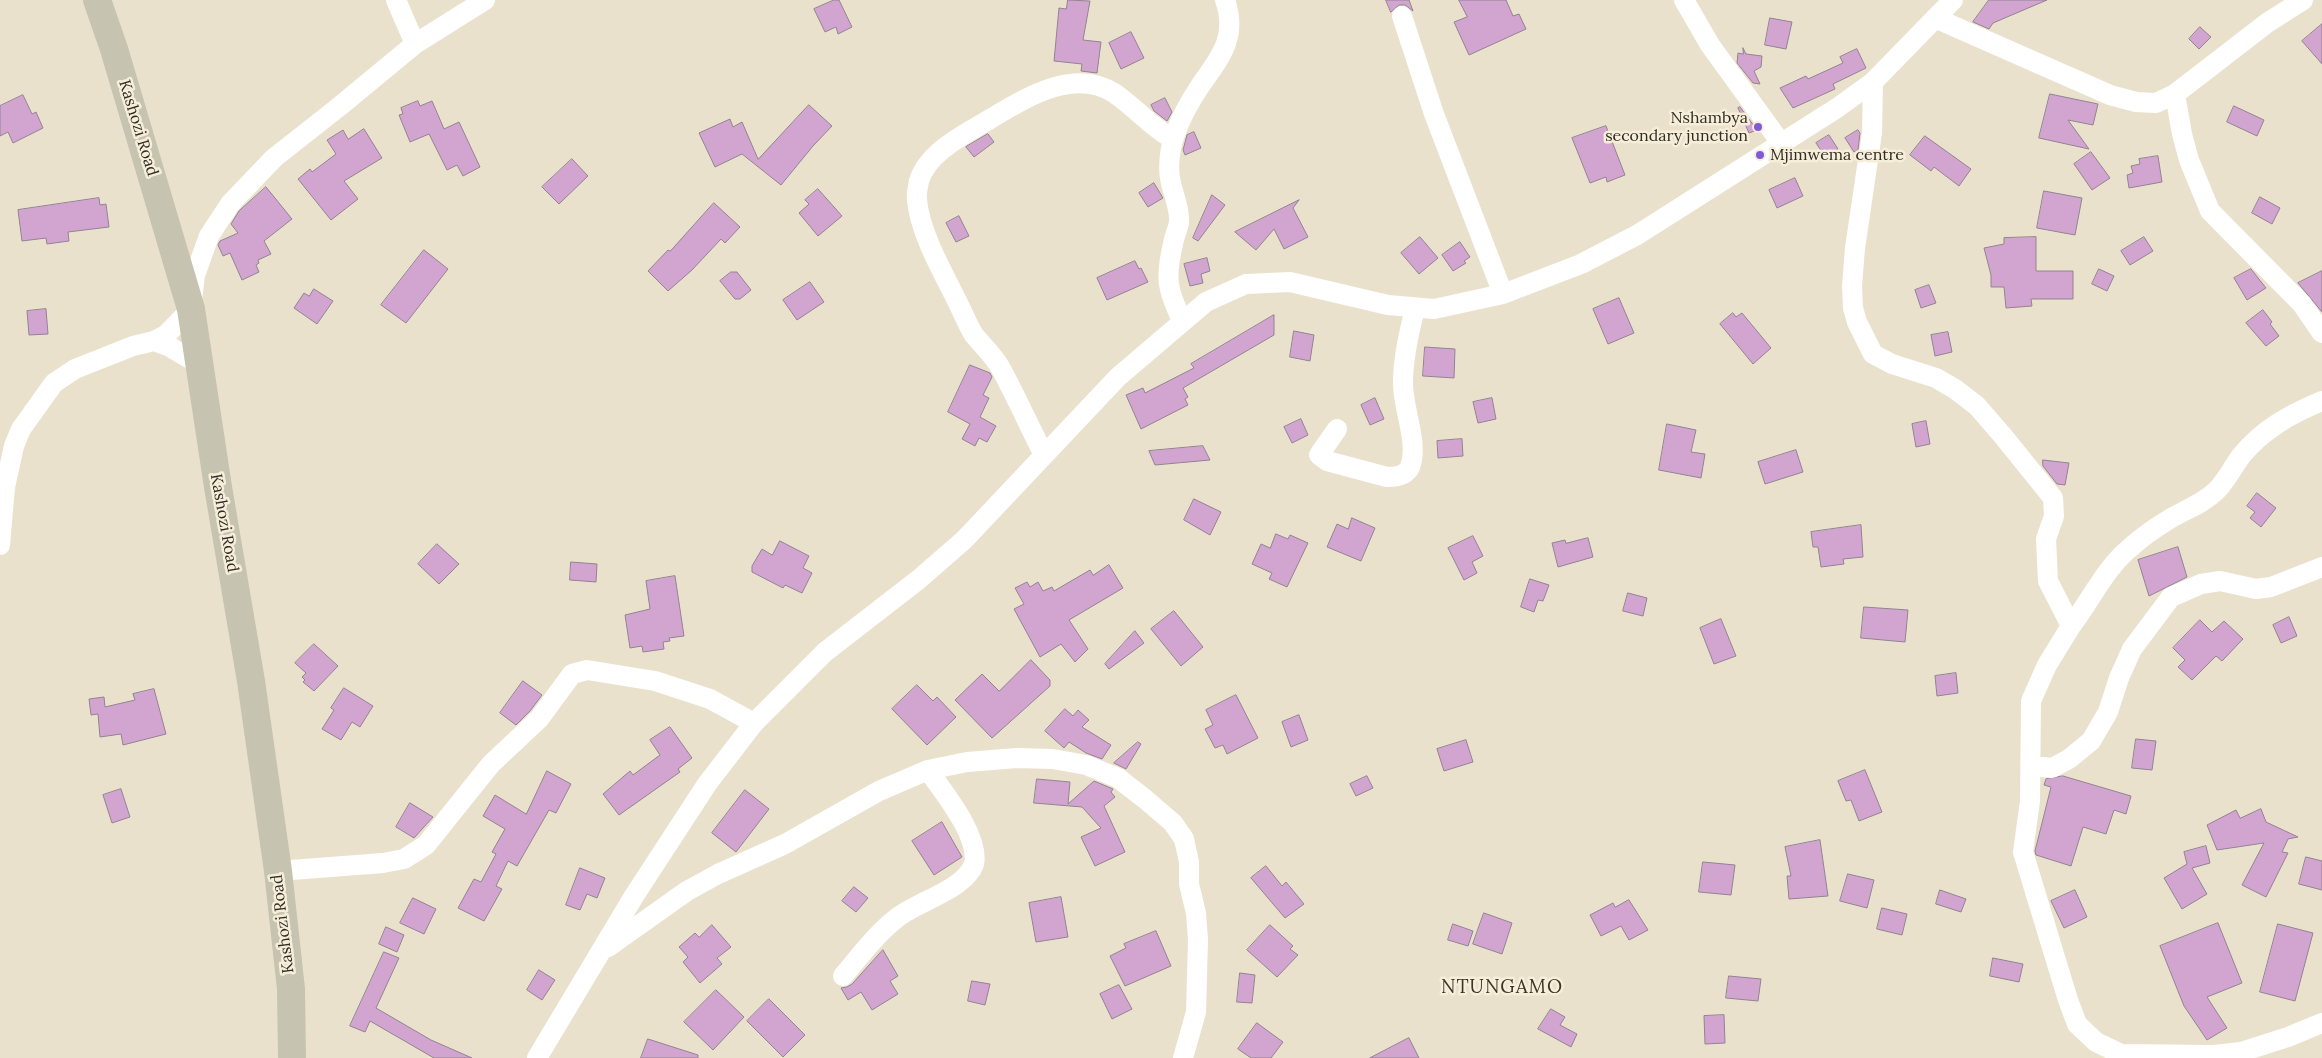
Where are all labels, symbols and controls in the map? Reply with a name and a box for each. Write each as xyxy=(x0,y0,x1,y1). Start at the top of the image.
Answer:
street label: Kashozi Road xyxy=(114,78,162,178)
place label: Nshambya secondary junction xyxy=(1605,108,1748,146)
marker: Nshambya secondary junction xyxy=(1752,121,1764,133)
place label: Mjimwema centre xyxy=(1770,145,1904,165)
marker: Mjimwema centre xyxy=(1754,149,1766,161)
street label: Kashozi Road xyxy=(206,472,242,574)
street label: Kashozi Road xyxy=(267,873,299,975)
district label: NTUNGAMO xyxy=(1440,977,1564,999)

